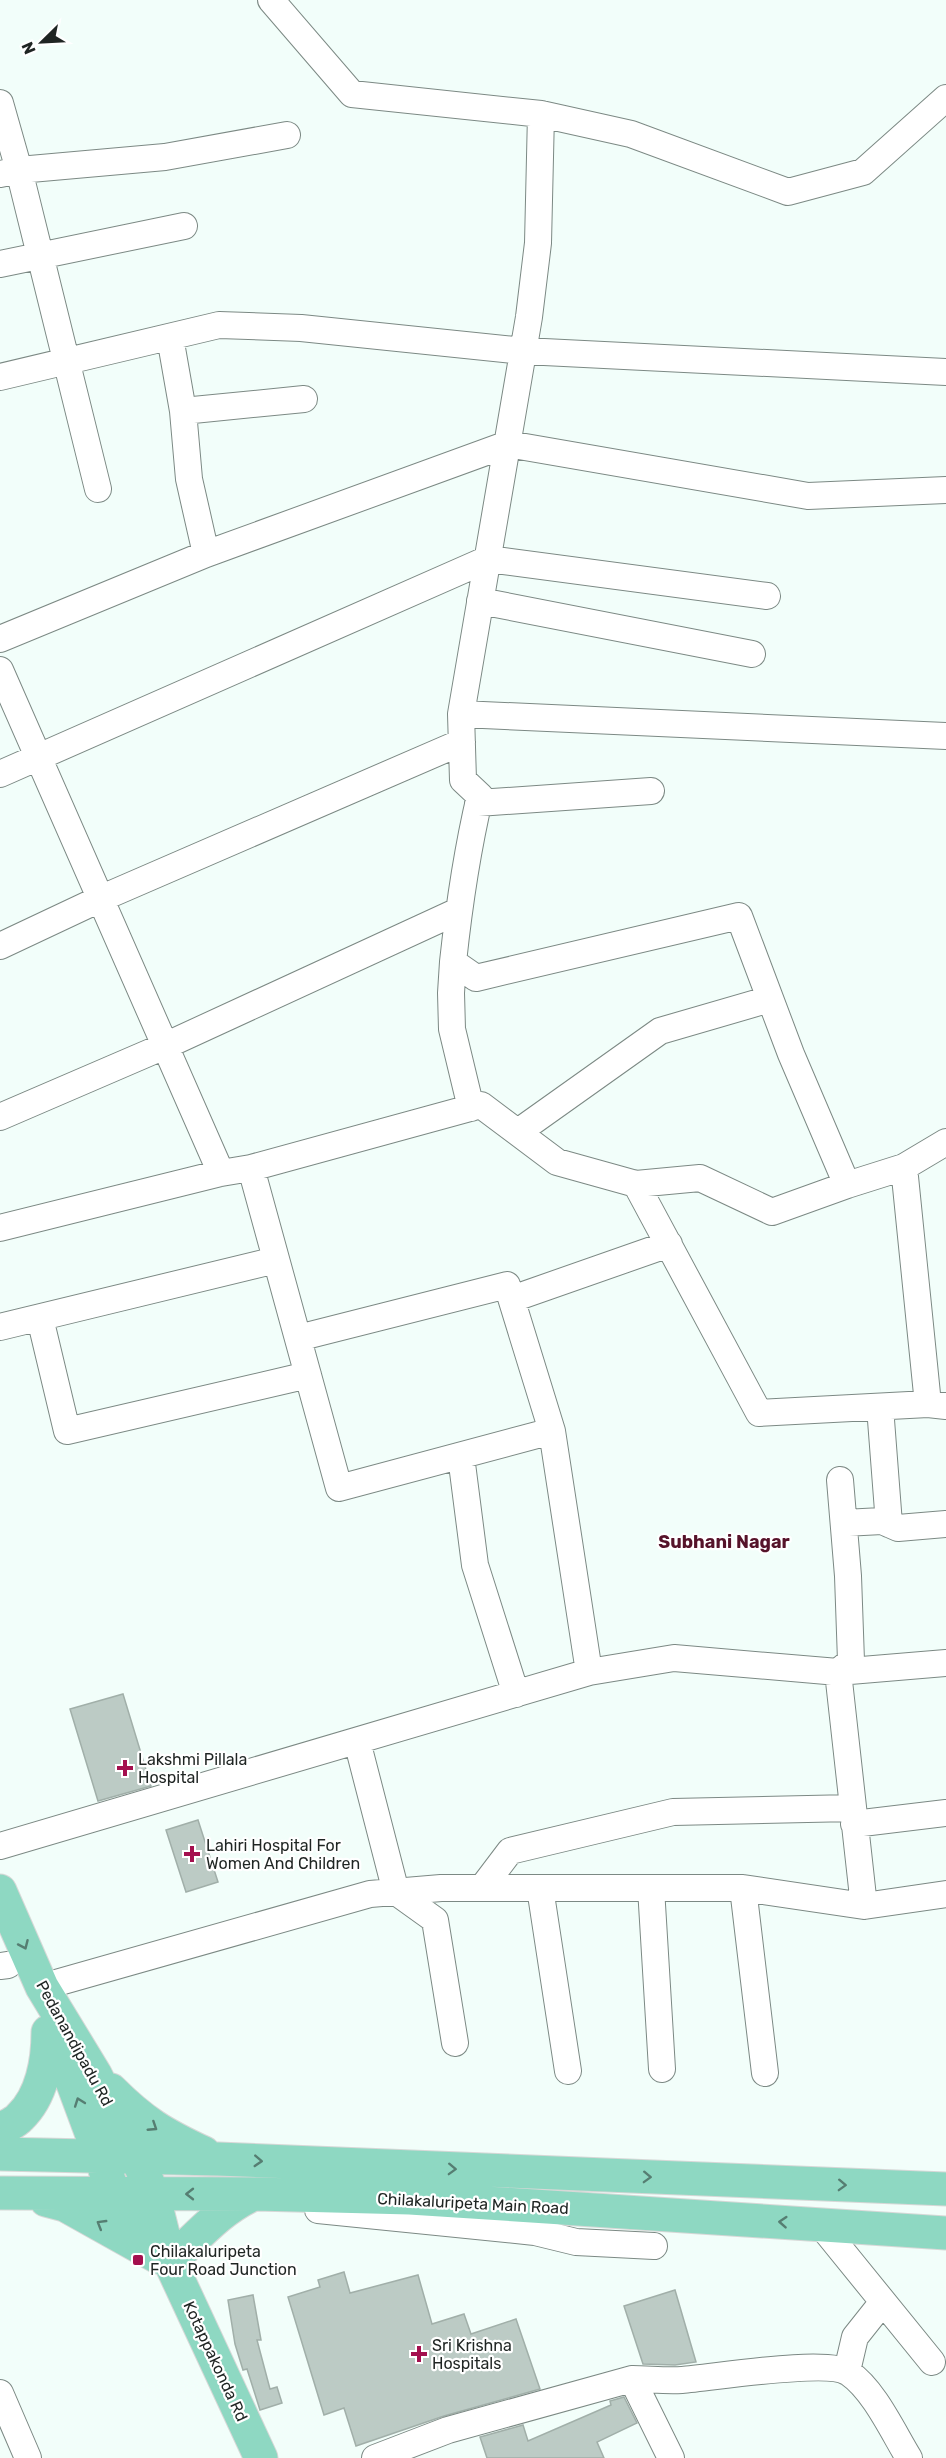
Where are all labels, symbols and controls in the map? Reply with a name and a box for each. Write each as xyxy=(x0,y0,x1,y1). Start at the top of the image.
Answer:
north arrow xyxy=(12,12,72,72)
text: N xyxy=(18,39,40,57)
district label: Subhani Nagar xyxy=(658,1531,790,1553)
place label: Lakshmi Pillala Hospital xyxy=(138,1750,247,1787)
marker: Lakshmi Pillala Hospital xyxy=(116,1759,134,1777)
place label: Lahiri Hospital For Women And Children xyxy=(206,1836,360,1873)
marker: Lahiri Hospital For Women And Children xyxy=(183,1845,201,1863)
one-way arrow xyxy=(16,1939,28,1950)
street label: Pedanandipadu Rd xyxy=(32,1977,117,2109)
one-way arrow xyxy=(74,2097,86,2108)
one-way arrow xyxy=(147,2120,158,2131)
one-way arrow xyxy=(253,2154,262,2167)
one-way arrow xyxy=(448,2163,457,2176)
one-way arrow xyxy=(643,2171,652,2183)
one-way arrow xyxy=(838,2178,847,2191)
one-way arrow xyxy=(185,2188,194,2200)
street label: Chilakaluripeta Main Road xyxy=(377,2189,569,2218)
one-way arrow xyxy=(778,2216,787,2229)
one-way arrow xyxy=(97,2220,107,2231)
place label: Chilakaluripeta Four Road Junction xyxy=(150,2242,297,2279)
marker: Chilakaluripeta Four Road Junction xyxy=(131,2253,145,2267)
street label: Kotappakonda Rd xyxy=(179,2298,252,2424)
place label: Sri Krishna Hospitals xyxy=(432,2336,512,2373)
marker: Sri Krishna Hospitals xyxy=(410,2345,428,2363)

